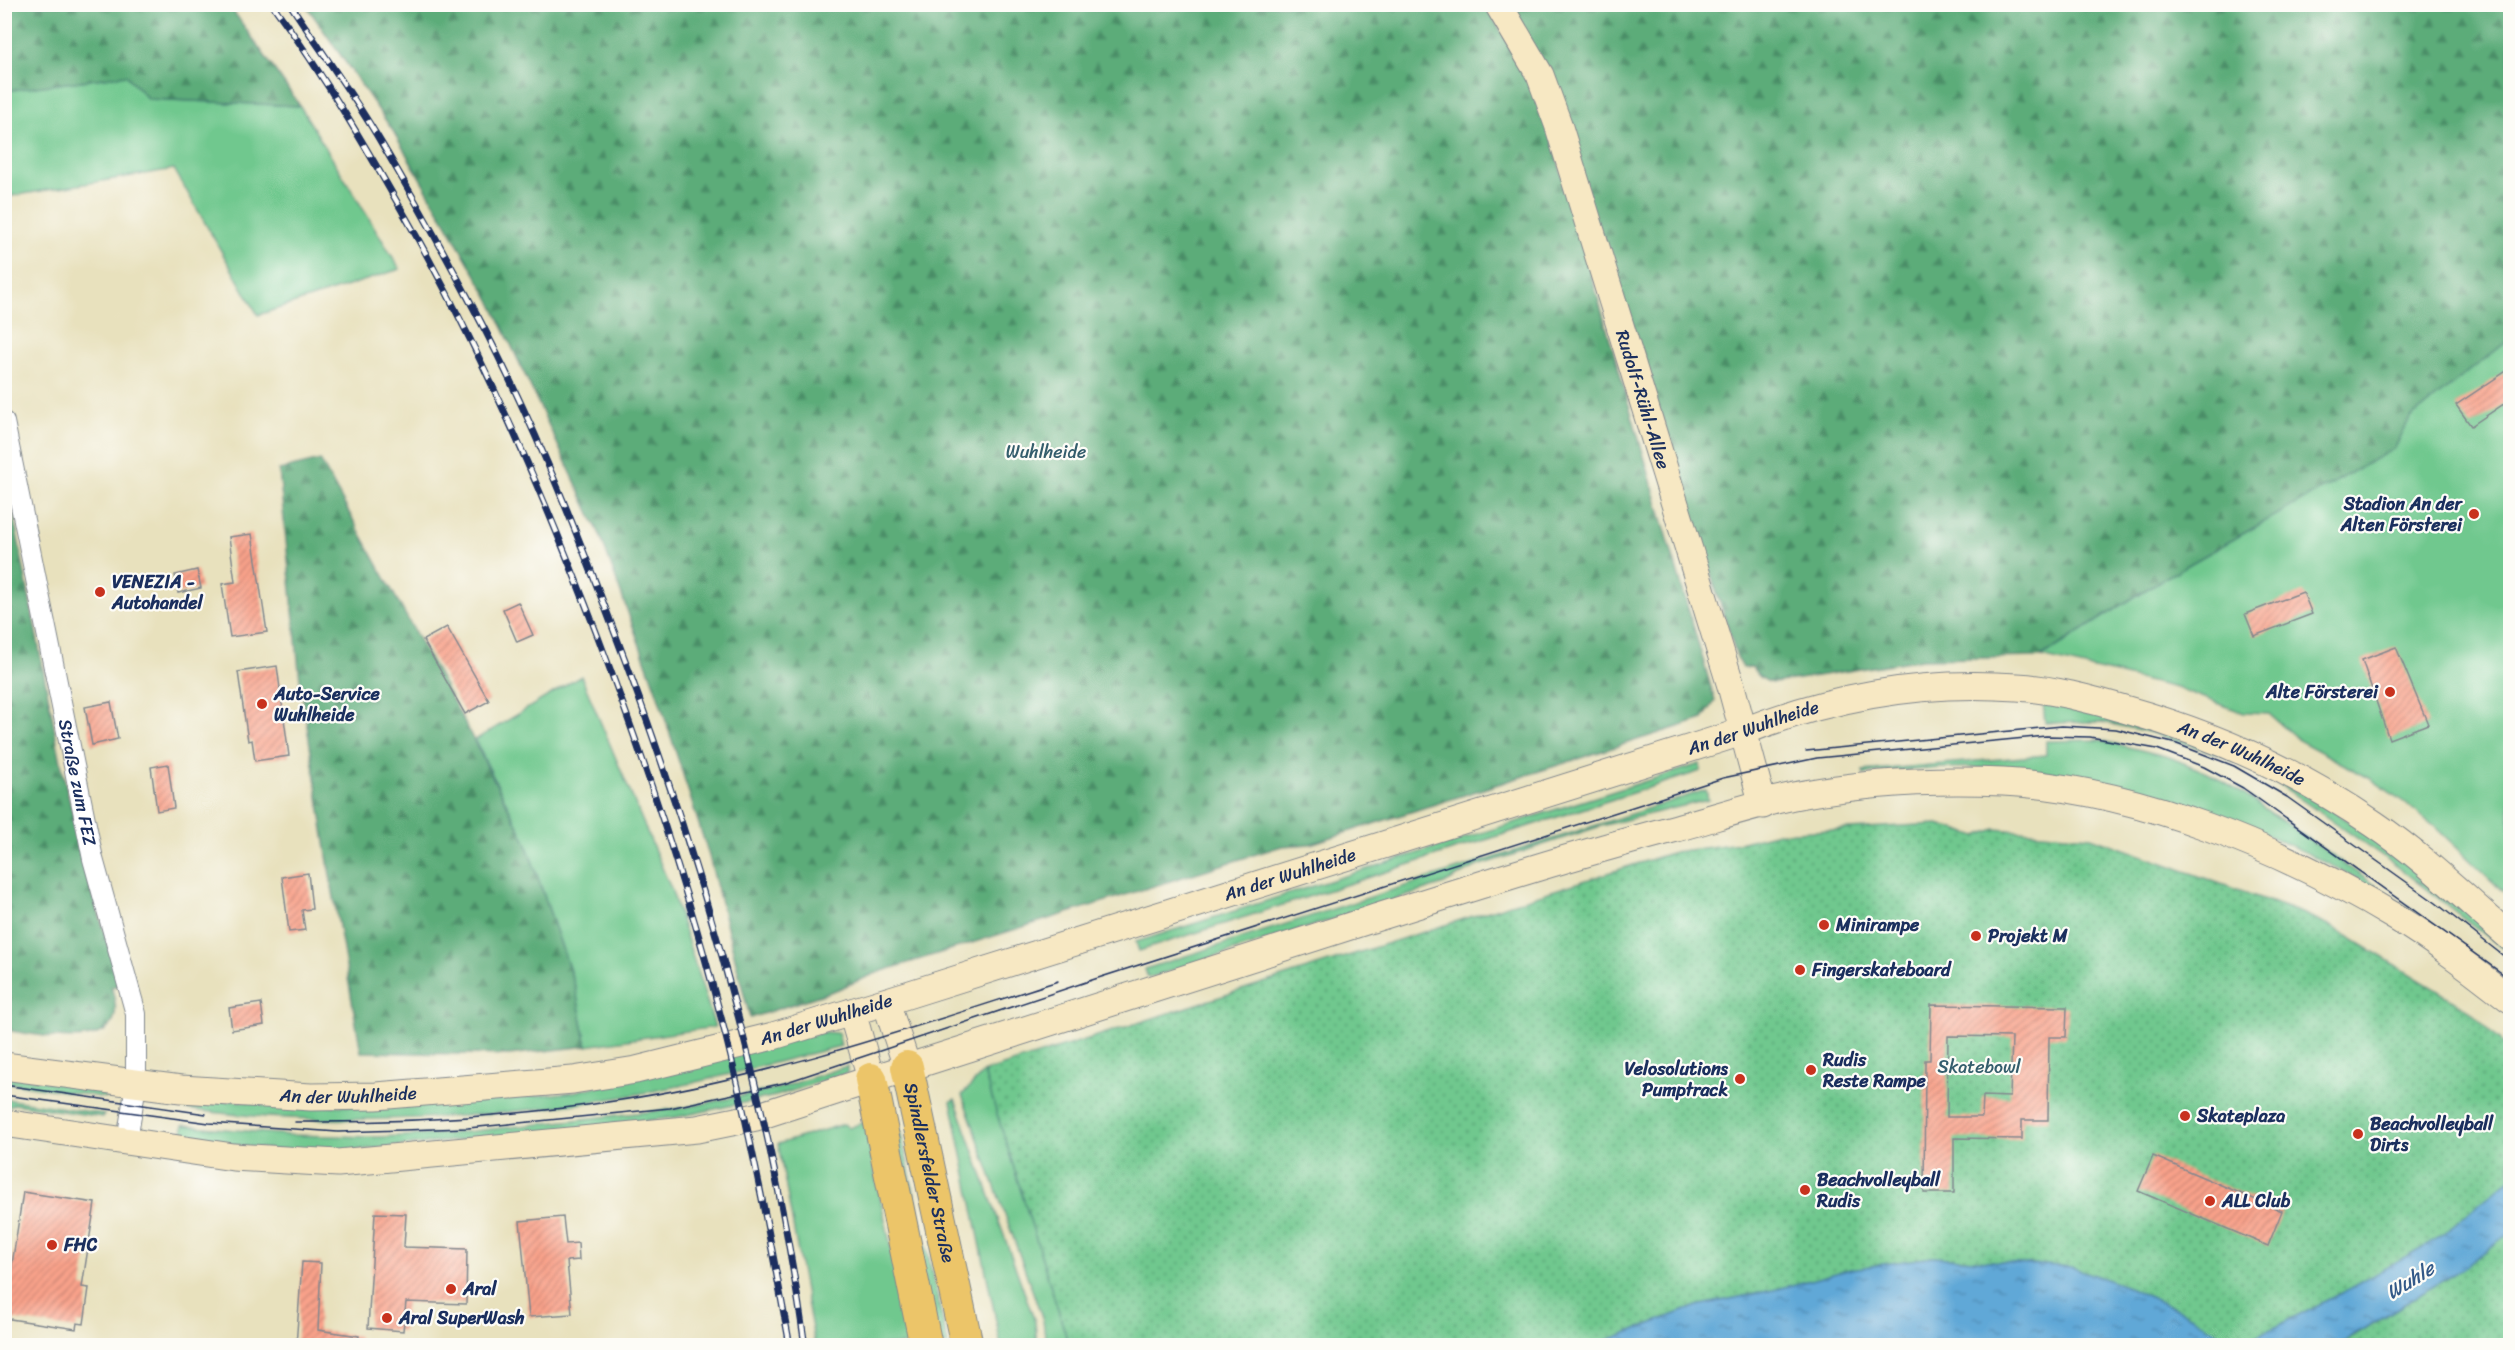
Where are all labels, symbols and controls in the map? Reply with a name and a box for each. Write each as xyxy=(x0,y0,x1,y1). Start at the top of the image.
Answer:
street label: Rudolf-Rühl-Allee xyxy=(1606,326,1679,473)
park label: Wuhlheide xyxy=(1006,436,1086,468)
place label: Stadion An der Alten Försterei xyxy=(2340,488,2464,541)
marker: Stadion An der Alten Försterei xyxy=(2467,507,2481,521)
place label: VENEZIA - Autohandel xyxy=(111,566,203,619)
marker: VENEZIA - Autohandel xyxy=(93,585,107,599)
place label: Alte Försterei xyxy=(2265,676,2379,708)
place label: Auto-Service Wuhlheide xyxy=(273,678,380,731)
marker: Alte Försterei xyxy=(2383,685,2397,699)
street label: An der Wuhlheide xyxy=(1682,691,1823,765)
marker: Auto-Service Wuhlheide xyxy=(255,697,269,711)
street label: An der Wuhlheide xyxy=(2172,711,2311,795)
street label: Straße zum FEZ xyxy=(49,716,106,850)
street label: An der Wuhlheide xyxy=(1219,839,1360,911)
place label: Minirampe xyxy=(1835,909,1920,941)
marker: Minirampe xyxy=(1817,918,1831,932)
place label: Projekt M xyxy=(1988,920,2068,952)
marker: Projekt M xyxy=(1969,929,1983,943)
place label: Fingerskateboard xyxy=(1811,954,1952,986)
marker: Fingerskateboard xyxy=(1793,963,1807,977)
street label: An der Wuhlheide xyxy=(756,984,896,1055)
place label: Rudis Reste Rampe xyxy=(1822,1044,1927,1097)
park label: Skatebowl xyxy=(1937,1051,2021,1083)
place label: Velosolutions Pumptrack xyxy=(1624,1053,1729,1106)
marker: Rudis Reste Rampe xyxy=(1804,1063,1818,1077)
marker: Velosolutions Pumptrack xyxy=(1733,1072,1747,1086)
street label: An der Wuhlheide xyxy=(278,1077,418,1113)
street label: Spindlersfelder Straße xyxy=(895,1079,965,1266)
place label: Skateplaza xyxy=(2196,1100,2285,1132)
place label: Beachvolleyball Dirts xyxy=(2370,1108,2494,1161)
marker: Skateplaza xyxy=(2178,1109,2192,1123)
marker: Beachvolleyball Dirts xyxy=(2351,1127,2365,1141)
place label: Beachvolleyball Rudis xyxy=(1816,1164,1941,1217)
marker: Beachvolleyball Rudis xyxy=(1798,1183,1812,1197)
place label: ALL Club xyxy=(2221,1185,2291,1217)
marker: ALL Club xyxy=(2203,1194,2217,1208)
place label: FHC xyxy=(63,1229,98,1261)
marker: FHC xyxy=(45,1238,59,1252)
water label: Wuhle xyxy=(2379,1251,2443,1309)
place label: Aral xyxy=(462,1273,497,1305)
marker: Aral xyxy=(444,1282,458,1296)
place label: Aral SuperWash xyxy=(398,1302,525,1334)
marker: Aral SuperWash xyxy=(380,1311,394,1325)

